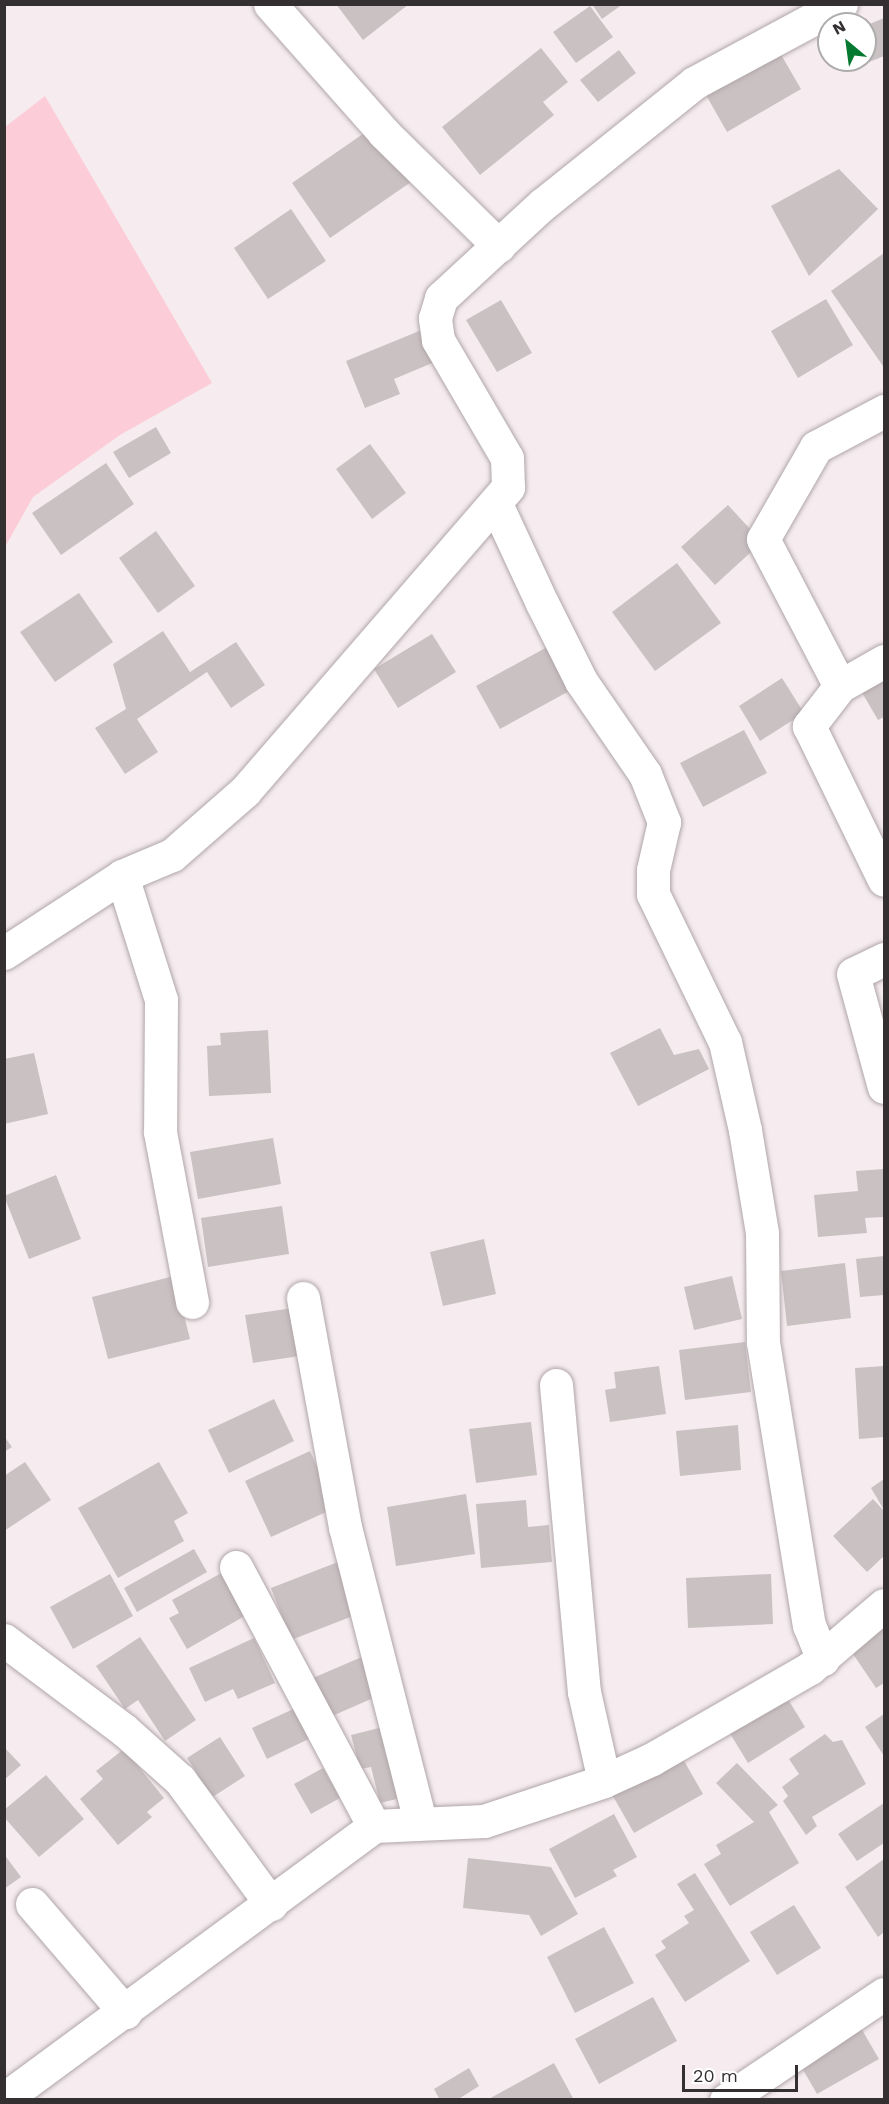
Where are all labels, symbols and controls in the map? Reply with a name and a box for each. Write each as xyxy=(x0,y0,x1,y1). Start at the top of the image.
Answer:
north arrow xyxy=(817,12,877,72)
text: N xyxy=(829,16,849,39)
scale bar xyxy=(685,2053,800,2091)
text: 20 m xyxy=(693,2065,738,2086)

